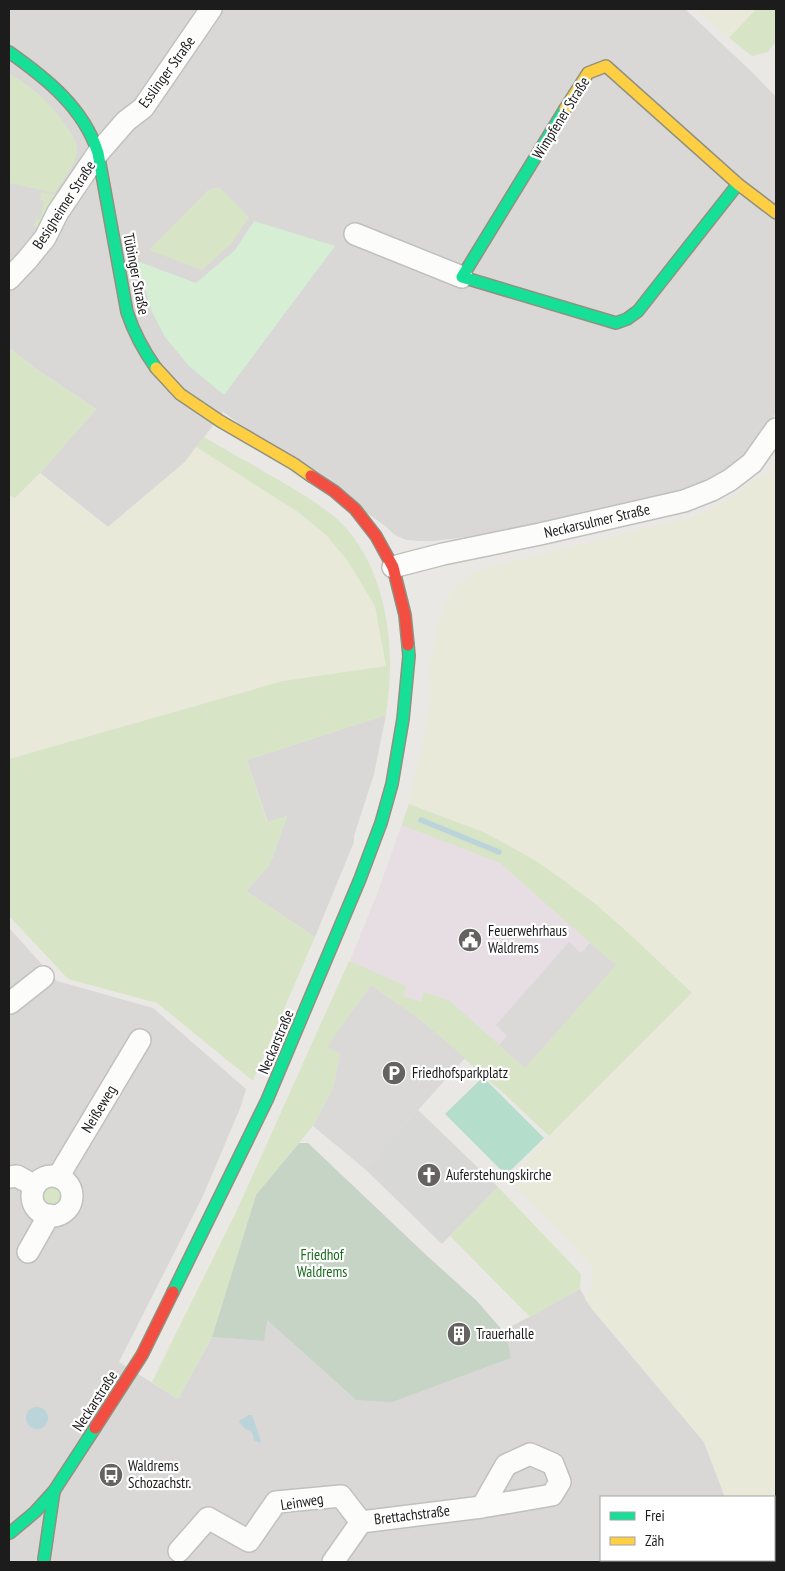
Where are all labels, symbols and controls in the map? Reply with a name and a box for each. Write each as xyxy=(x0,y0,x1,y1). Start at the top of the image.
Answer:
street label: Esslinger Straße xyxy=(134,32,199,111)
street label: Wimpfener Straße xyxy=(528,73,593,162)
street label: Besigheimer Straße xyxy=(28,157,99,252)
street label: Tübinger Straße xyxy=(119,231,154,316)
street label: Neckarsulmer Straße xyxy=(542,499,652,542)
place label: Feuerwehrhaus Waldrems xyxy=(488,921,567,957)
public building icon: Feuerwehrhaus Waldrems xyxy=(457,927,483,953)
street label: Neckarstraße xyxy=(253,1007,298,1077)
parking icon: Friedhofsparkplatz xyxy=(381,1060,407,1086)
place label: Friedhofsparkplatz xyxy=(412,1063,508,1082)
street label: Neißeweg xyxy=(77,1081,120,1136)
church icon: Auferstehungskirche xyxy=(416,1162,442,1188)
place label: Auferstehungskirche xyxy=(446,1165,551,1184)
park label: Friedhof Waldrems xyxy=(297,1245,347,1281)
building icon: Trauerhalle xyxy=(446,1321,472,1347)
place label: Trauerhalle xyxy=(476,1324,534,1343)
street label: Neckarstraße xyxy=(68,1367,121,1435)
place label: Waldrems Schozachstr. xyxy=(128,1456,192,1492)
bus stop icon: Waldrems Schozachstr. xyxy=(98,1462,124,1488)
street label: Leinweg xyxy=(279,1489,325,1514)
legend xyxy=(600,1496,775,1561)
street label: Brettachstraße xyxy=(373,1500,451,1529)
text: Frei xyxy=(645,1506,665,1525)
text: Zäh xyxy=(645,1531,664,1550)

